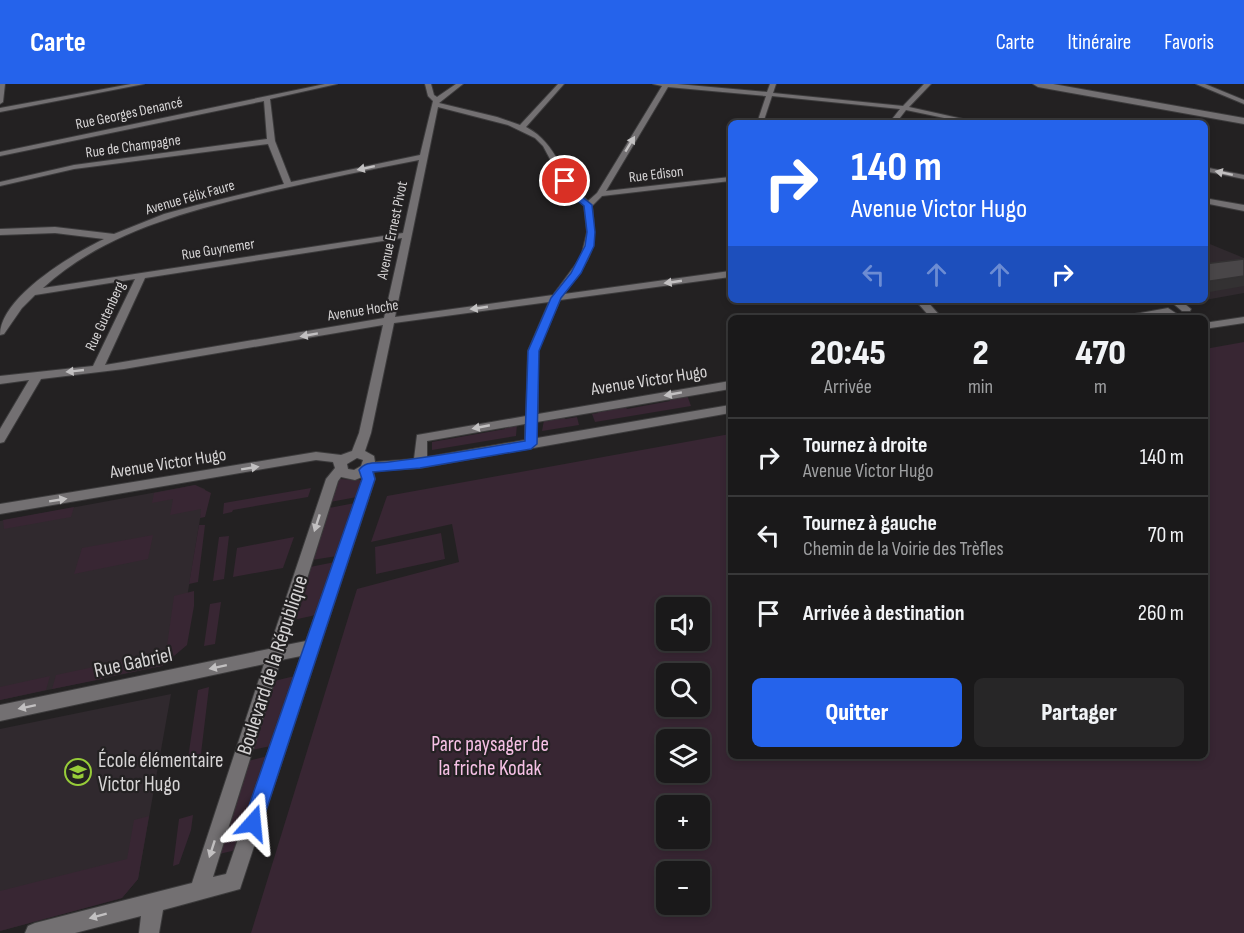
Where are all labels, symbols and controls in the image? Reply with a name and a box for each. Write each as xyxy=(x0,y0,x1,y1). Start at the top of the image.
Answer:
text: Carte xyxy=(30,26,86,59)
text: Carte xyxy=(996,30,1035,55)
text: Itinéraire xyxy=(1068,30,1131,55)
text: Favoris xyxy=(1164,30,1214,55)
street label: Rue Georges Denancé xyxy=(74,93,184,134)
street label: Rue de Champagne xyxy=(84,130,182,163)
one-way arrow xyxy=(625,136,636,152)
text: 140 m xyxy=(851,142,942,193)
icon: right xyxy=(752,144,830,222)
pin xyxy=(539,155,590,206)
street label: Rue Edison xyxy=(628,162,684,187)
one-way arrow xyxy=(356,164,375,173)
icon: arrive xyxy=(548,164,581,197)
one-way arrow xyxy=(1215,168,1234,177)
street label: Avenue Félix Faure xyxy=(142,176,237,220)
street label: Avenue Ernest Pivot xyxy=(373,179,412,282)
text: Avenue Victor Hugo xyxy=(851,193,1027,225)
street label: Rue Guynemer xyxy=(180,234,257,265)
icon: left xyxy=(857,258,890,291)
icon: ahead xyxy=(920,258,953,291)
icon: ahead xyxy=(983,258,1016,291)
icon: right xyxy=(1046,258,1079,291)
one-way arrow xyxy=(663,277,682,286)
street label: Rue Gutenberg xyxy=(81,278,130,354)
street label: Avenue Hoche xyxy=(325,296,400,326)
one-way arrow xyxy=(470,304,489,313)
one-way arrow xyxy=(299,330,318,339)
text: 20:45 xyxy=(810,332,886,375)
text: 2 xyxy=(972,332,989,375)
text: 470 xyxy=(1075,332,1126,375)
street label: Avenue Victor Hugo xyxy=(588,361,709,400)
one-way arrow xyxy=(65,367,84,376)
text: Arrivée xyxy=(824,375,872,399)
text: min xyxy=(968,375,993,399)
text: m xyxy=(1094,375,1107,399)
one-way arrow xyxy=(663,390,682,399)
one-way arrow xyxy=(471,423,490,432)
text: Tournez à droite xyxy=(803,432,928,459)
icon: right xyxy=(752,441,785,474)
street label: Avenue Victor Hugo xyxy=(107,444,228,483)
text: 140 m xyxy=(1140,444,1184,471)
text: Avenue Victor Hugo xyxy=(803,459,934,483)
one-way arrow xyxy=(241,463,260,472)
one-way arrow xyxy=(48,495,67,504)
text: Tournez à gauche xyxy=(803,510,937,537)
one-way arrow xyxy=(312,514,322,532)
icon: left xyxy=(752,519,785,552)
text: 70 m xyxy=(1148,522,1184,549)
text: Chemin de la Voirie des Trèfles xyxy=(803,537,1004,561)
street label: Boulevard de la République xyxy=(232,572,313,758)
map controls xyxy=(656,597,710,915)
button: sound xyxy=(656,597,710,651)
icon: arrive xyxy=(752,597,785,630)
text: Arrivée à destination xyxy=(803,600,965,627)
text: 260 m xyxy=(1138,600,1184,627)
street label: Rue Gabriel xyxy=(92,642,175,683)
one-way arrow xyxy=(208,663,227,672)
button: search xyxy=(656,663,710,717)
button: Quitter xyxy=(752,678,962,747)
button: Partager xyxy=(974,678,1184,747)
one-way arrow xyxy=(18,703,36,713)
button: layers xyxy=(656,729,710,783)
park label: Parc paysager de la friche Kodak xyxy=(431,732,549,781)
place label: École élémentaire Victor Hugo xyxy=(98,748,224,797)
school or university icon: École élémentaire Victor Hugo xyxy=(63,757,93,787)
position arrow xyxy=(221,791,285,855)
button: + xyxy=(656,795,710,849)
one-way arrow xyxy=(207,840,216,858)
button: − xyxy=(656,861,710,915)
one-way arrow xyxy=(89,912,107,922)

